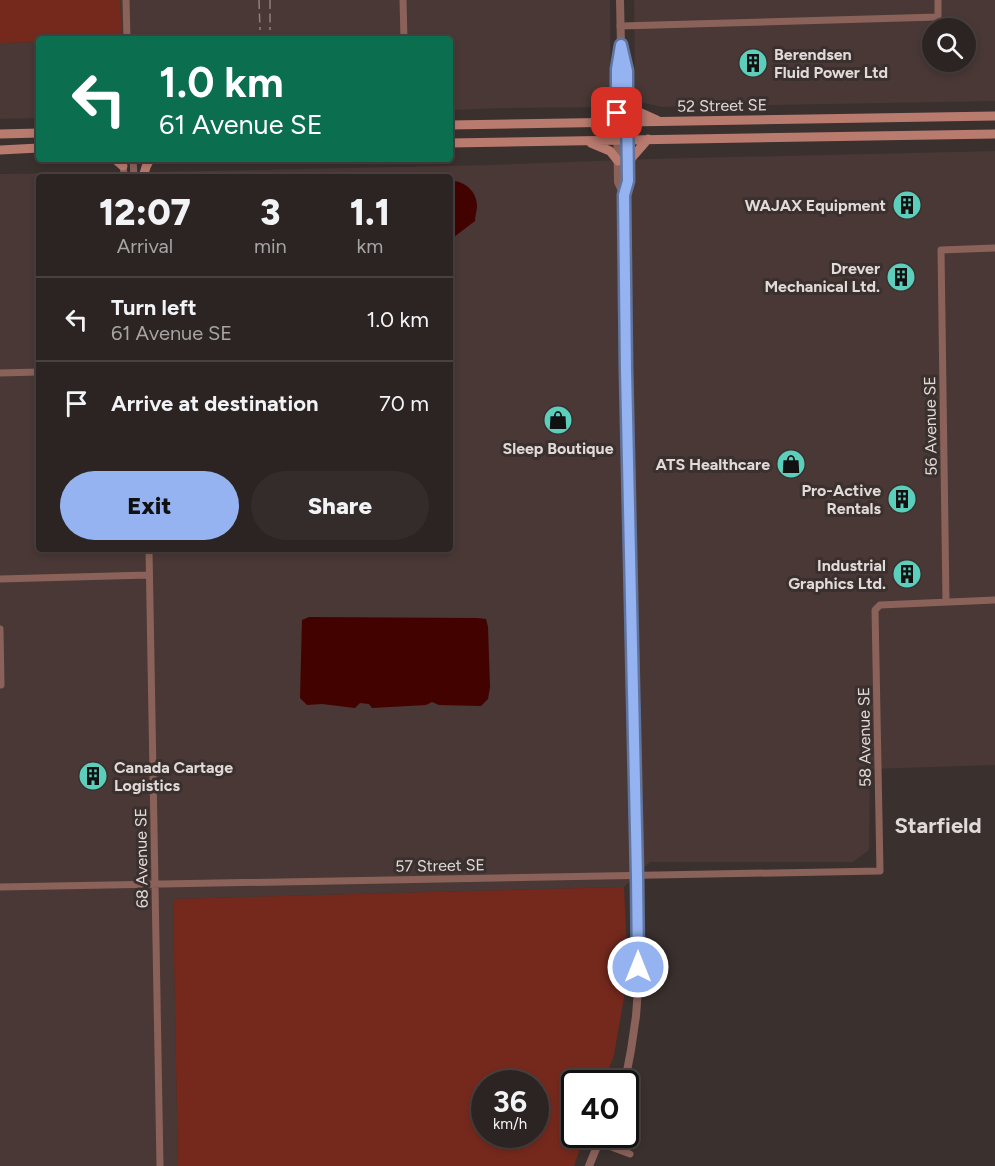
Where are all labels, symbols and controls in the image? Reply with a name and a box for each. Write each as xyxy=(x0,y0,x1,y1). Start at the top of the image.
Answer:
map controls xyxy=(922,18,976,72)
button: search xyxy=(922,18,976,72)
place label: Berendsen Fluid Power Ltd xyxy=(774,45,888,82)
building icon: Berendsen Fluid Power Ltd xyxy=(737,47,769,79)
text: 1.0 km xyxy=(159,57,284,108)
icon: left xyxy=(60,60,138,138)
pin xyxy=(591,87,642,138)
street label: 52 Street SE xyxy=(677,95,767,116)
icon: arrive xyxy=(600,96,633,129)
text: 61 Avenue SE xyxy=(159,108,323,141)
building icon: WAJAX Equipment xyxy=(891,189,923,221)
text: 12:07 xyxy=(99,191,191,234)
text: 3 xyxy=(260,191,280,234)
text: 1.1 xyxy=(350,191,390,234)
place label: WAJAX Equipment xyxy=(745,196,886,215)
text: Arrival xyxy=(117,234,173,258)
text: min xyxy=(254,234,287,258)
text: km xyxy=(356,234,383,258)
place label: Drever Mechanical Ltd. xyxy=(764,259,880,296)
building icon: Drever Mechanical Ltd. xyxy=(885,261,917,293)
text: Turn left xyxy=(111,294,197,321)
icon: left xyxy=(60,303,93,336)
text: 1.0 km xyxy=(366,306,429,333)
text: 61 Avenue SE xyxy=(111,321,232,345)
street label: 56 Avenue SE xyxy=(920,376,941,476)
icon: arrive xyxy=(60,387,93,420)
text: Arrive at destination xyxy=(111,390,319,417)
text: 70 m xyxy=(379,390,429,417)
shop icon: Sleep Boutique xyxy=(542,404,574,436)
place label: Sleep Boutique xyxy=(502,439,614,458)
shop icon: ATS Healthcare xyxy=(775,448,807,480)
place label: ATS Healthcare xyxy=(655,455,770,474)
button: Exit xyxy=(60,471,239,540)
button: Share xyxy=(251,471,429,540)
place label: Pro-Active Rentals xyxy=(801,481,882,518)
building icon: Pro-Active Rentals xyxy=(886,483,918,515)
place label: Industrial Graphics Ltd. xyxy=(788,556,886,593)
building icon: Industrial Graphics Ltd. xyxy=(891,558,923,590)
street label: 58 Avenue SE xyxy=(854,687,875,787)
place label: Canada Cartage Logistics xyxy=(114,758,233,795)
building icon: Canada Cartage Logistics xyxy=(77,760,109,792)
street label: 68 Avenue SE xyxy=(131,808,152,908)
district label: Starfield xyxy=(894,812,982,839)
street label: 57 Street SE xyxy=(395,855,485,876)
position arrow xyxy=(606,935,670,999)
speed limit sign: 40 xyxy=(561,1070,639,1148)
text: 36 xyxy=(493,1083,527,1120)
text: km/h xyxy=(493,1115,527,1133)

